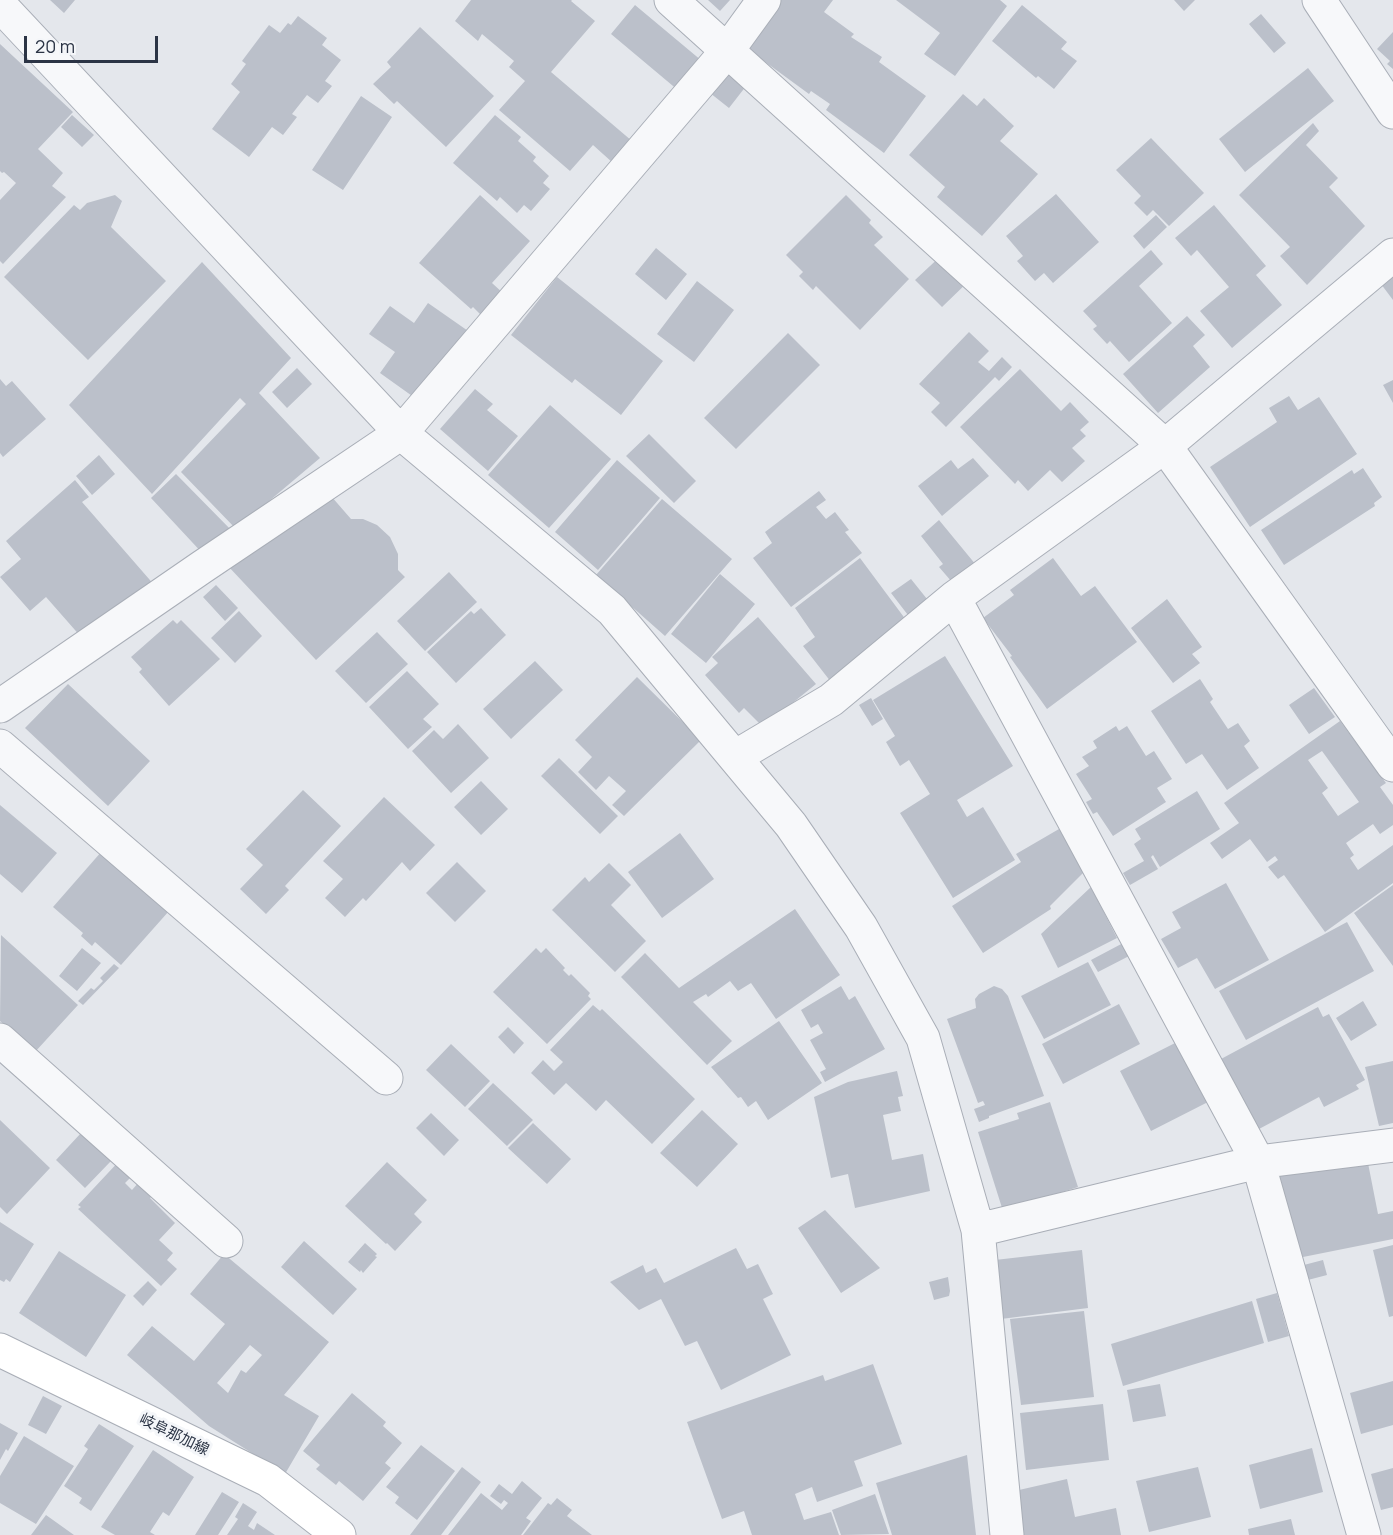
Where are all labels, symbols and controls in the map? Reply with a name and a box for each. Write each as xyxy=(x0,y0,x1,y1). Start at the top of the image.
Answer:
scale bar xyxy=(27,24,160,62)
text: 20 m xyxy=(35,34,75,58)
street label: 岐阜那加線 xyxy=(136,1410,212,1460)

